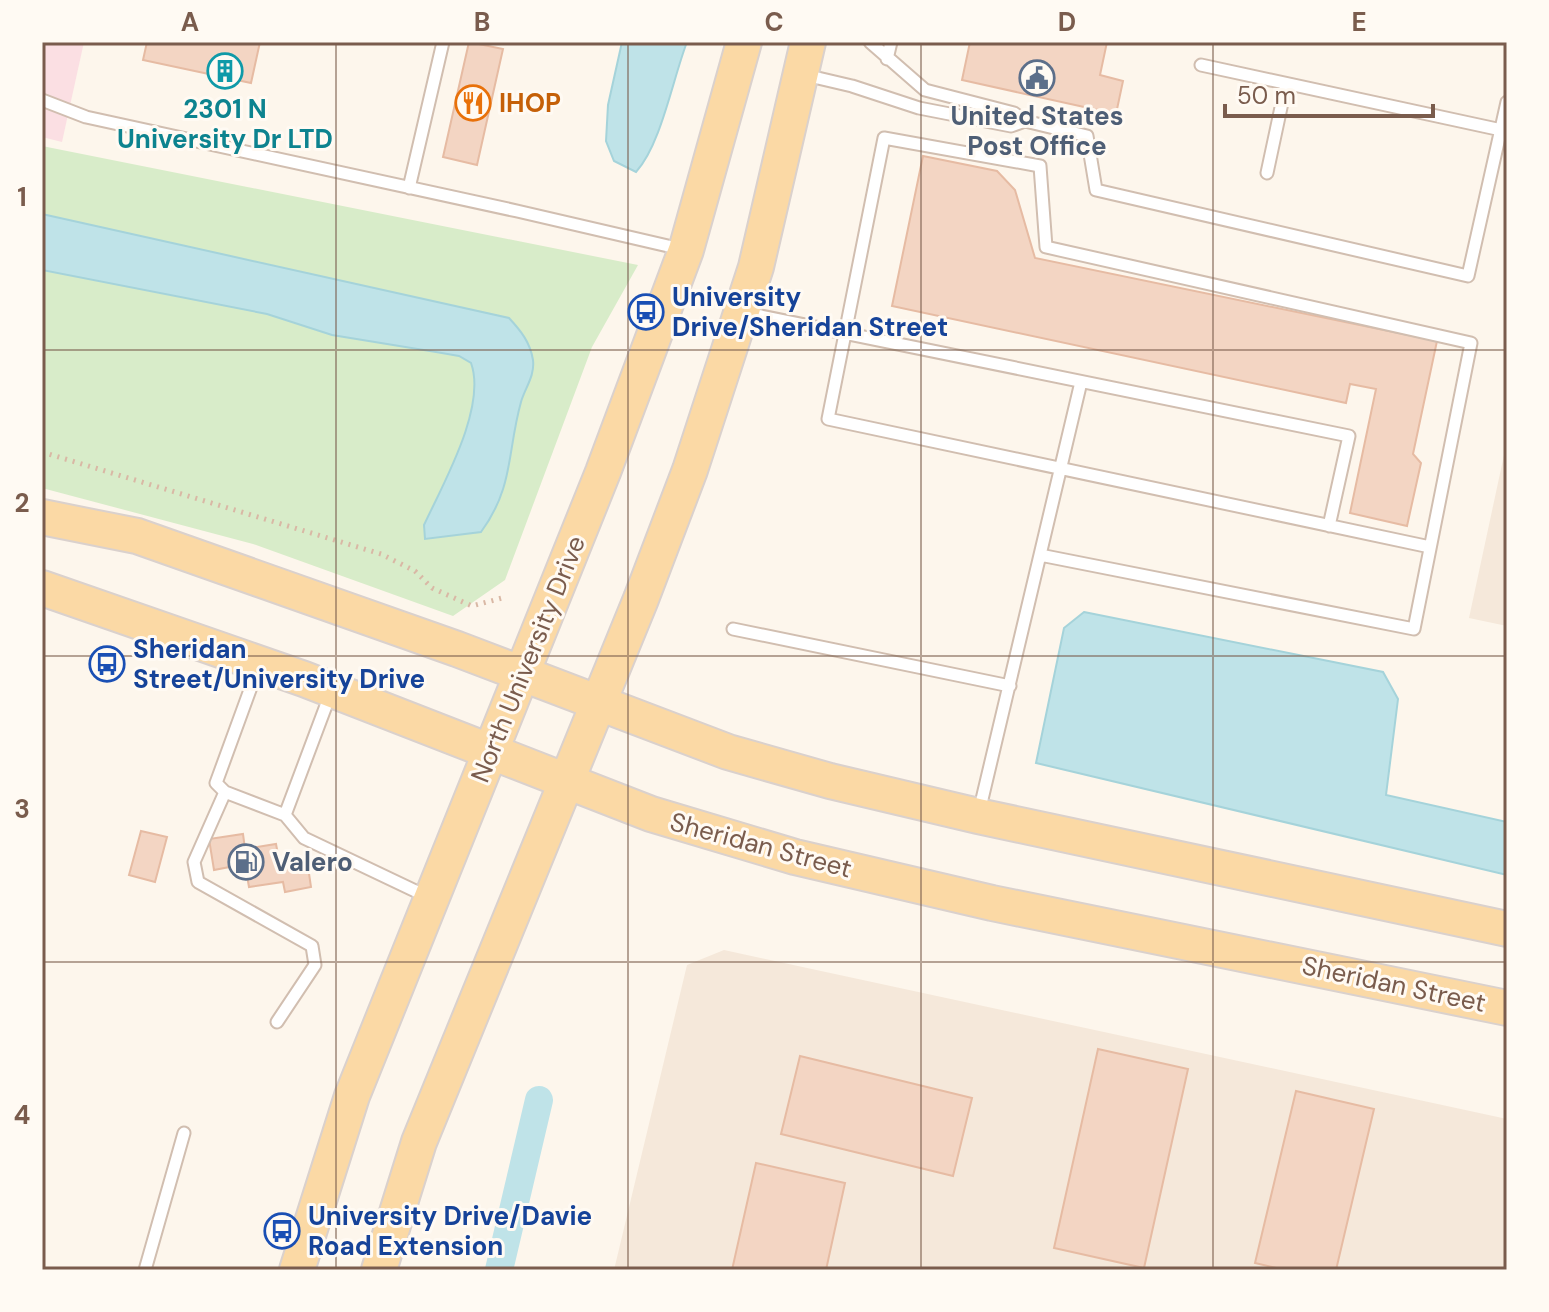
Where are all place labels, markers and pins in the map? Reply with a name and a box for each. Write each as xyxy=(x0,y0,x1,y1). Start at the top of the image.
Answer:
building icon: 2301 N University Dr LTD xyxy=(206,52,244,90)
public building icon: United States Post Office xyxy=(1018,59,1056,97)
restaurant icon: IHOP xyxy=(454,84,492,122)
place label: IHOP xyxy=(499,86,561,120)
place label: 2301 N University Dr LTD xyxy=(117,92,333,156)
place label: United States Post Office xyxy=(950,99,1124,163)
place label: University Drive/Sheridan Street xyxy=(672,280,948,344)
bus stop icon: University Drive/Sheridan Street xyxy=(627,293,665,331)
place label: Sheridan Street/University Drive xyxy=(133,632,425,696)
bus stop icon: Sheridan Street/University Drive xyxy=(88,645,126,683)
fuel station icon: Valero xyxy=(227,843,265,881)
place label: Valero xyxy=(272,845,353,879)
place label: University Drive/Davie Road Extension xyxy=(308,1199,592,1263)
bus stop icon: University Drive/Davie Road Extension xyxy=(263,1212,301,1250)

